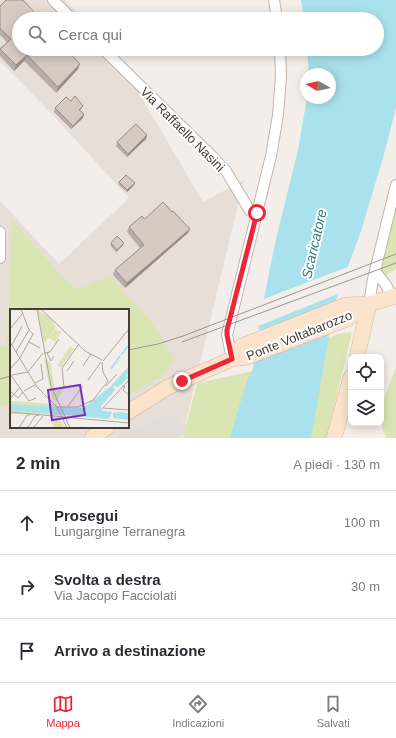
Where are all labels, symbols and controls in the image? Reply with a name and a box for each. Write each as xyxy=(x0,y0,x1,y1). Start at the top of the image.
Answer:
search box xyxy=(12,12,384,56)
icon: search xyxy=(26,23,48,45)
text: Cerca qui xyxy=(58,26,122,43)
north arrow xyxy=(300,68,336,104)
street label: Via Raffaello Nasini xyxy=(137,84,228,175)
route start xyxy=(248,204,266,222)
water label: Scaricatore xyxy=(298,207,330,280)
street label: Ponte Voltabarozzo xyxy=(244,307,354,364)
inset map xyxy=(10,309,129,428)
map controls xyxy=(348,354,384,426)
button: locate xyxy=(348,354,384,390)
route end xyxy=(173,372,191,390)
button: layers xyxy=(348,390,384,426)
text: 2 min xyxy=(16,454,60,473)
text: A piedi · 130 m xyxy=(293,457,380,472)
text: Prosegui xyxy=(54,507,118,524)
icon: ahead xyxy=(16,512,38,534)
text: 100 m xyxy=(344,515,380,530)
text: Lungargine Terranegra xyxy=(54,524,185,539)
text: Svolta a destra xyxy=(54,571,161,588)
icon: right xyxy=(16,576,38,598)
text: 30 m xyxy=(351,579,380,594)
text: Via Jacopo Facciolati xyxy=(54,588,177,603)
icon: arrive xyxy=(16,640,38,662)
text: Arrivo a destinazione xyxy=(54,642,206,659)
tab: Mappa xyxy=(46,693,80,729)
tab: Indicazioni xyxy=(172,693,224,729)
tab: Salvati xyxy=(317,693,350,729)

